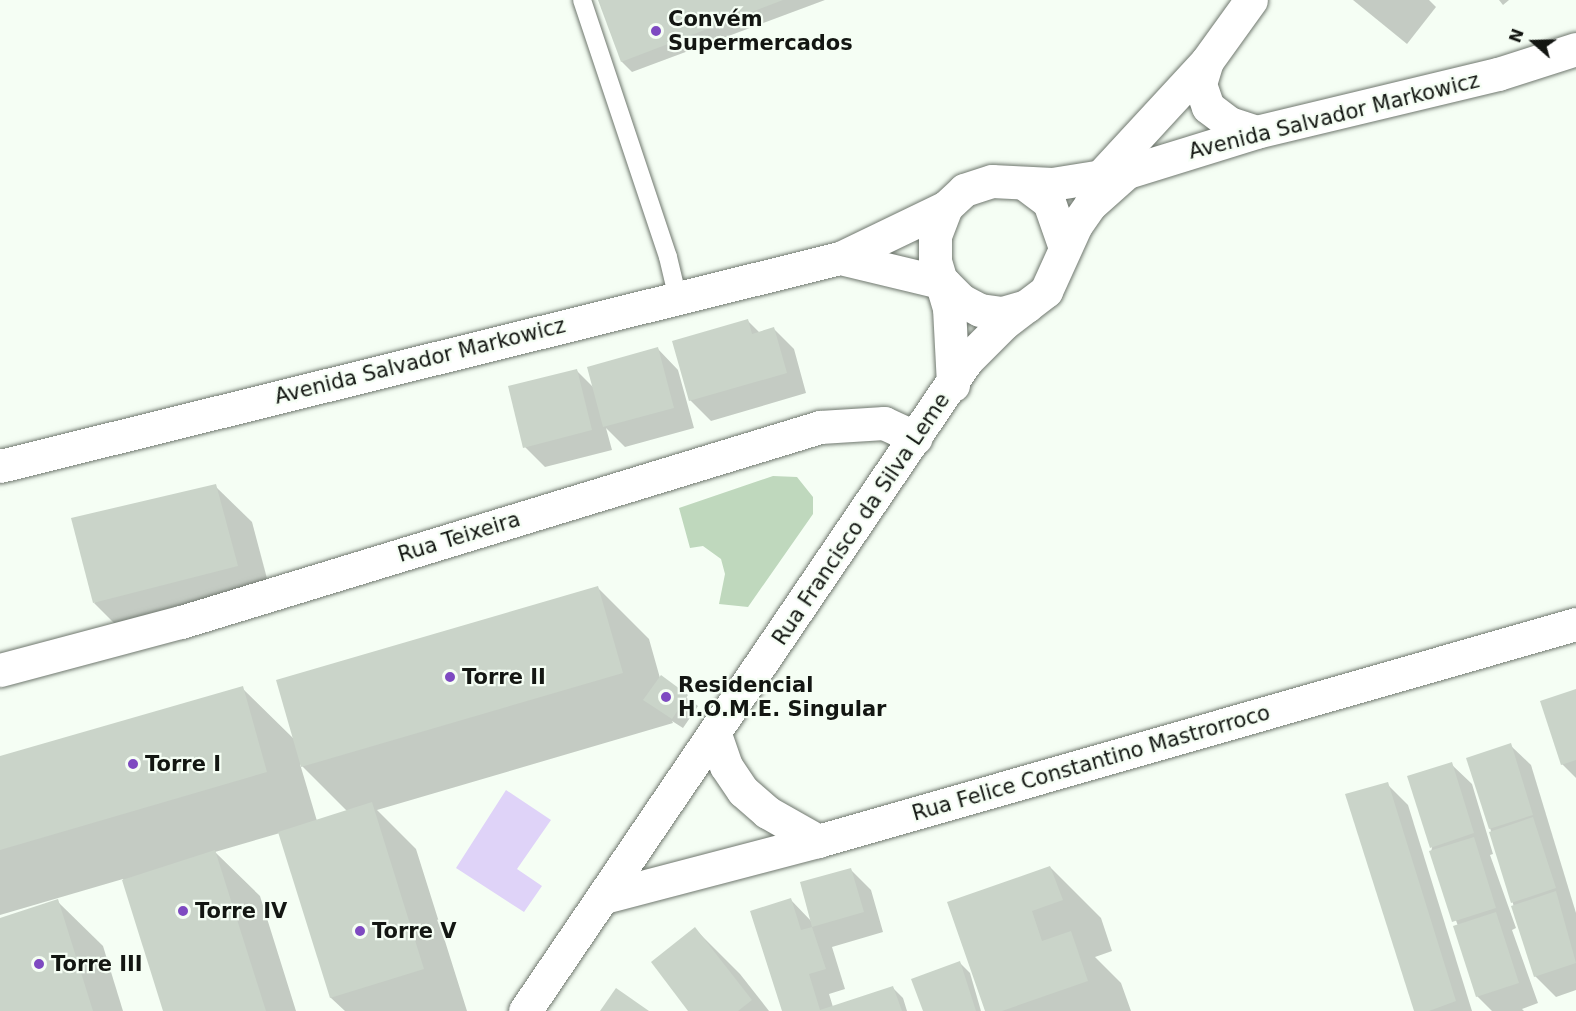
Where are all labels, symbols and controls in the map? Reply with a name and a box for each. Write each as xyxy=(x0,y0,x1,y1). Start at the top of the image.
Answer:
place label: Convém Supermercados xyxy=(668,6,853,56)
north arrow xyxy=(1504,12,1564,72)
marker: Convém Supermercados xyxy=(649,24,663,38)
text: N xyxy=(1505,26,1528,45)
street label: Avenida Salvador Markowicz xyxy=(1186,68,1482,164)
street label: Avenida Salvador Markowicz xyxy=(272,313,568,409)
street label: Rua Francisco da Silva Leme xyxy=(767,388,955,650)
street label: Rua Teixeira xyxy=(395,506,523,568)
place label: Torre II xyxy=(462,664,546,690)
marker: Torre II xyxy=(443,670,457,684)
place label: Residencial H.O.M.E. Singular xyxy=(678,672,886,722)
marker: Residencial H.O.M.E. Singular xyxy=(659,690,673,704)
street label: Rua Felice Constantino Mastrorroco xyxy=(909,700,1273,826)
place label: Torre I xyxy=(145,751,221,777)
marker: Torre I xyxy=(126,757,140,771)
place label: Torre IV xyxy=(195,898,287,924)
marker: Torre IV xyxy=(176,904,190,918)
place label: Torre V xyxy=(372,918,456,944)
marker: Torre V xyxy=(353,924,367,938)
place label: Torre III xyxy=(51,951,143,977)
marker: Torre III xyxy=(32,957,46,971)

